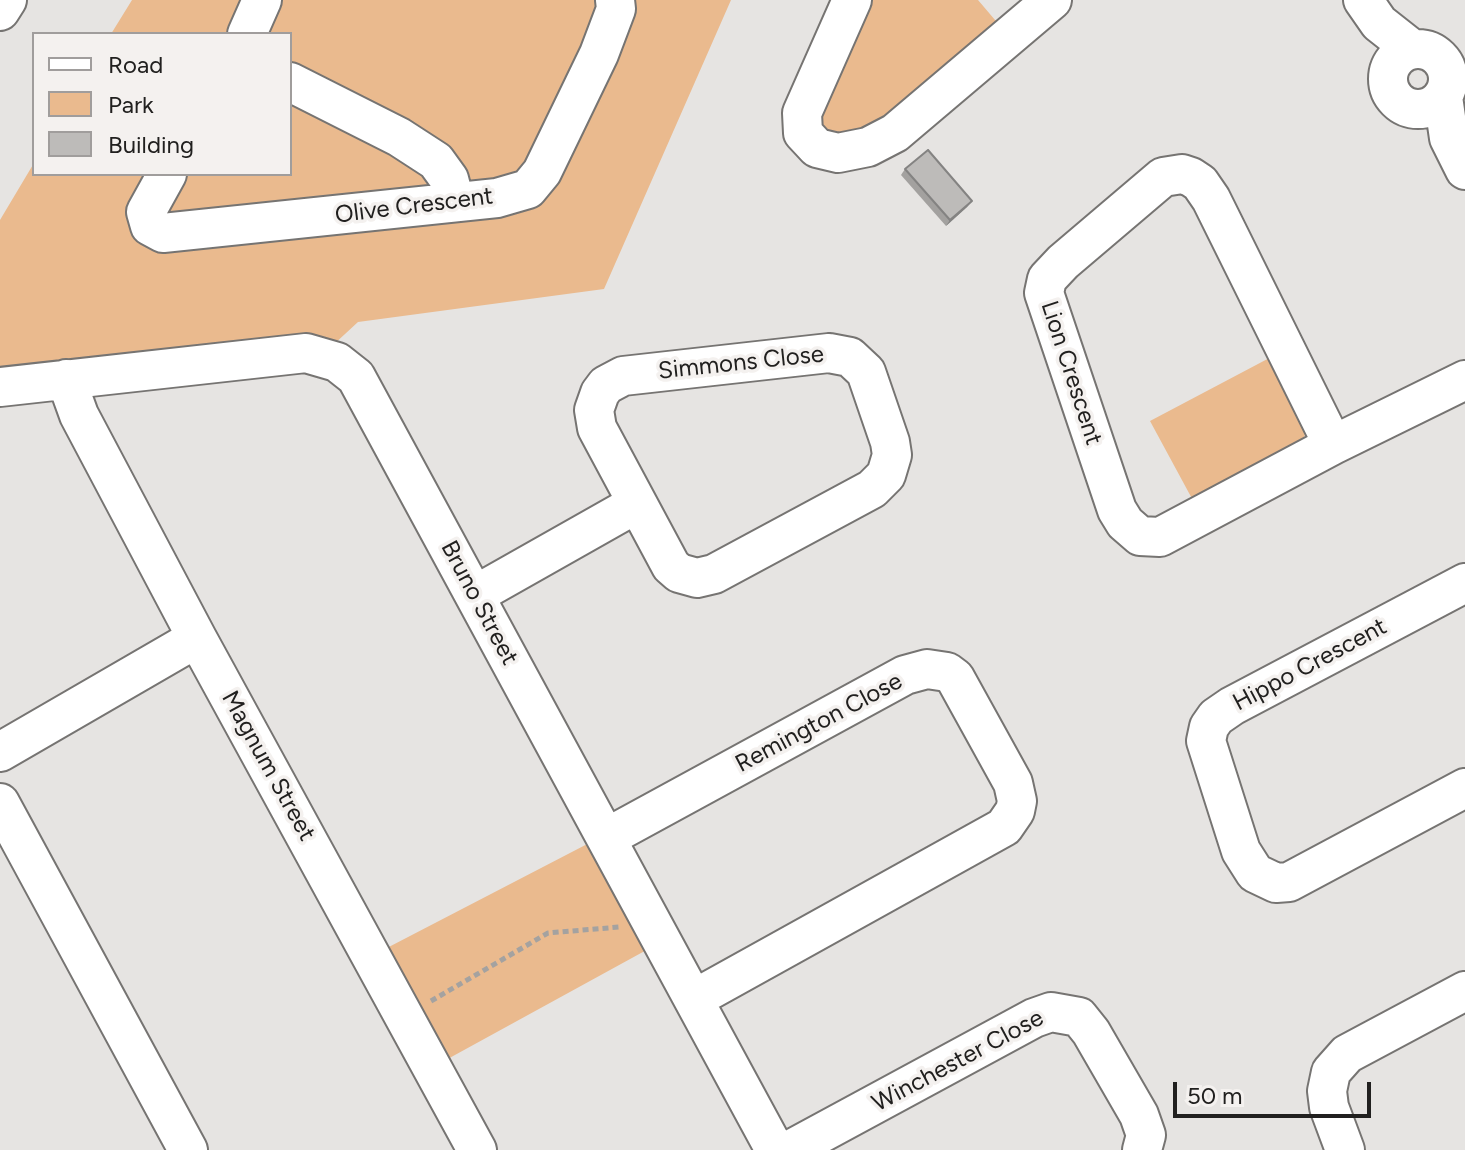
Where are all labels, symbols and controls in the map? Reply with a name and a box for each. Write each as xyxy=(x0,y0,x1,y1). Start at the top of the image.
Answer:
legend xyxy=(32,32,292,176)
text: Road xyxy=(108,50,163,79)
text: Park xyxy=(108,90,154,119)
text: Building xyxy=(108,130,194,159)
street label: Olive Crescent xyxy=(333,182,495,230)
street label: Lion Crescent xyxy=(1034,297,1108,449)
street label: Simmons Close xyxy=(657,340,825,386)
street label: Bruno Street xyxy=(434,536,524,670)
street label: Hippo Crescent xyxy=(1228,612,1392,718)
street label: Remington Close xyxy=(731,667,907,779)
street label: Magnum Street xyxy=(215,686,321,846)
street label: Winchester Close xyxy=(868,1004,1048,1118)
scale bar xyxy=(1177,1066,1375,1116)
text: 50 m xyxy=(1187,1081,1243,1110)

